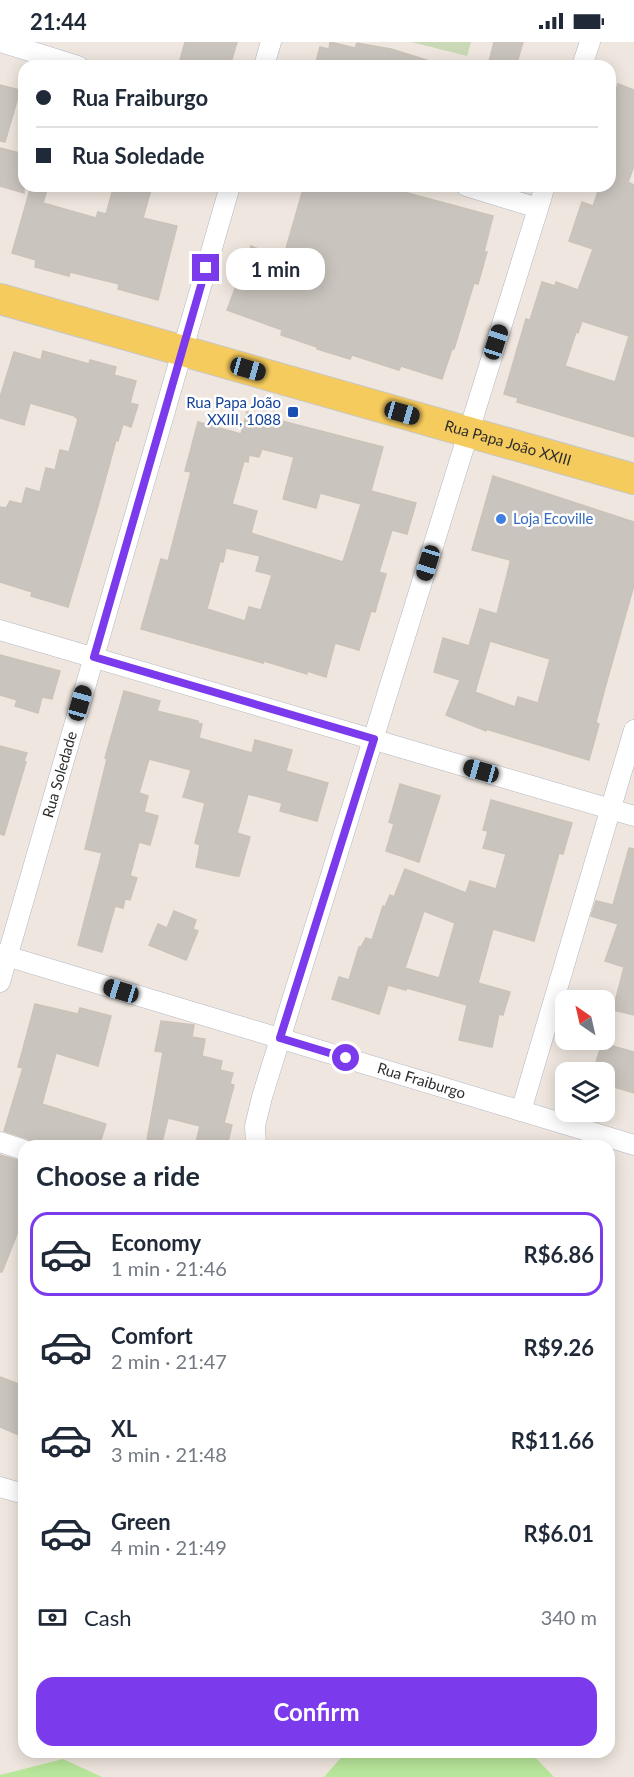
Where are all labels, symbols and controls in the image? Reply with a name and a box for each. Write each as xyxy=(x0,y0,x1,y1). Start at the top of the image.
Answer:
text: 21:44 xyxy=(30,8,87,35)
text: Rua Fraiburgo xyxy=(72,84,208,111)
text: Rua Soledade xyxy=(72,142,204,169)
callout: 1 min xyxy=(227,247,326,289)
route end xyxy=(192,254,219,281)
text: 1 min xyxy=(251,257,300,281)
car xyxy=(482,322,510,362)
car xyxy=(228,355,268,383)
place label: Rua Papa João XXIII, 1088 xyxy=(186,393,281,428)
car xyxy=(382,399,422,427)
marker: Rua Papa João XXIII, 1088 xyxy=(286,405,300,419)
street label: Rua Papa João XXIII xyxy=(443,416,574,469)
place label: Loja Ecoville xyxy=(513,509,594,527)
marker: Loja Ecoville xyxy=(494,512,508,526)
car xyxy=(414,543,442,583)
car xyxy=(66,683,94,723)
street label: Rua Soledade xyxy=(38,729,80,819)
car xyxy=(461,757,501,785)
car xyxy=(101,977,141,1005)
north arrow xyxy=(555,990,615,1050)
map controls xyxy=(555,990,615,1122)
route start xyxy=(332,1044,359,1071)
street label: Rua Fraiburgo xyxy=(375,1058,468,1102)
button: layers xyxy=(555,1062,615,1122)
text: Choose a ride xyxy=(36,1159,200,1192)
icon: car xyxy=(39,1227,93,1281)
text: Economy xyxy=(111,1229,201,1256)
text: R$6.86 xyxy=(524,1241,594,1268)
text: 1 min · 21:46 xyxy=(111,1256,227,1280)
icon: car xyxy=(39,1320,93,1374)
text: Comfort xyxy=(111,1322,193,1349)
text: R$9.26 xyxy=(524,1334,594,1361)
text: 2 min · 21:47 xyxy=(111,1349,227,1373)
icon: car xyxy=(39,1413,93,1467)
text: XL xyxy=(111,1415,137,1442)
text: R$11.66 xyxy=(511,1427,594,1454)
text: 3 min · 21:48 xyxy=(111,1442,227,1466)
icon: car xyxy=(39,1506,93,1560)
text: Green xyxy=(111,1508,171,1535)
text: R$6.01 xyxy=(524,1520,594,1547)
text: 4 min · 21:49 xyxy=(111,1535,227,1559)
icon: cash xyxy=(36,1601,69,1634)
text: Cash xyxy=(84,1604,131,1631)
text: 340 m xyxy=(541,1605,597,1629)
button: Confirm xyxy=(36,1677,597,1746)

